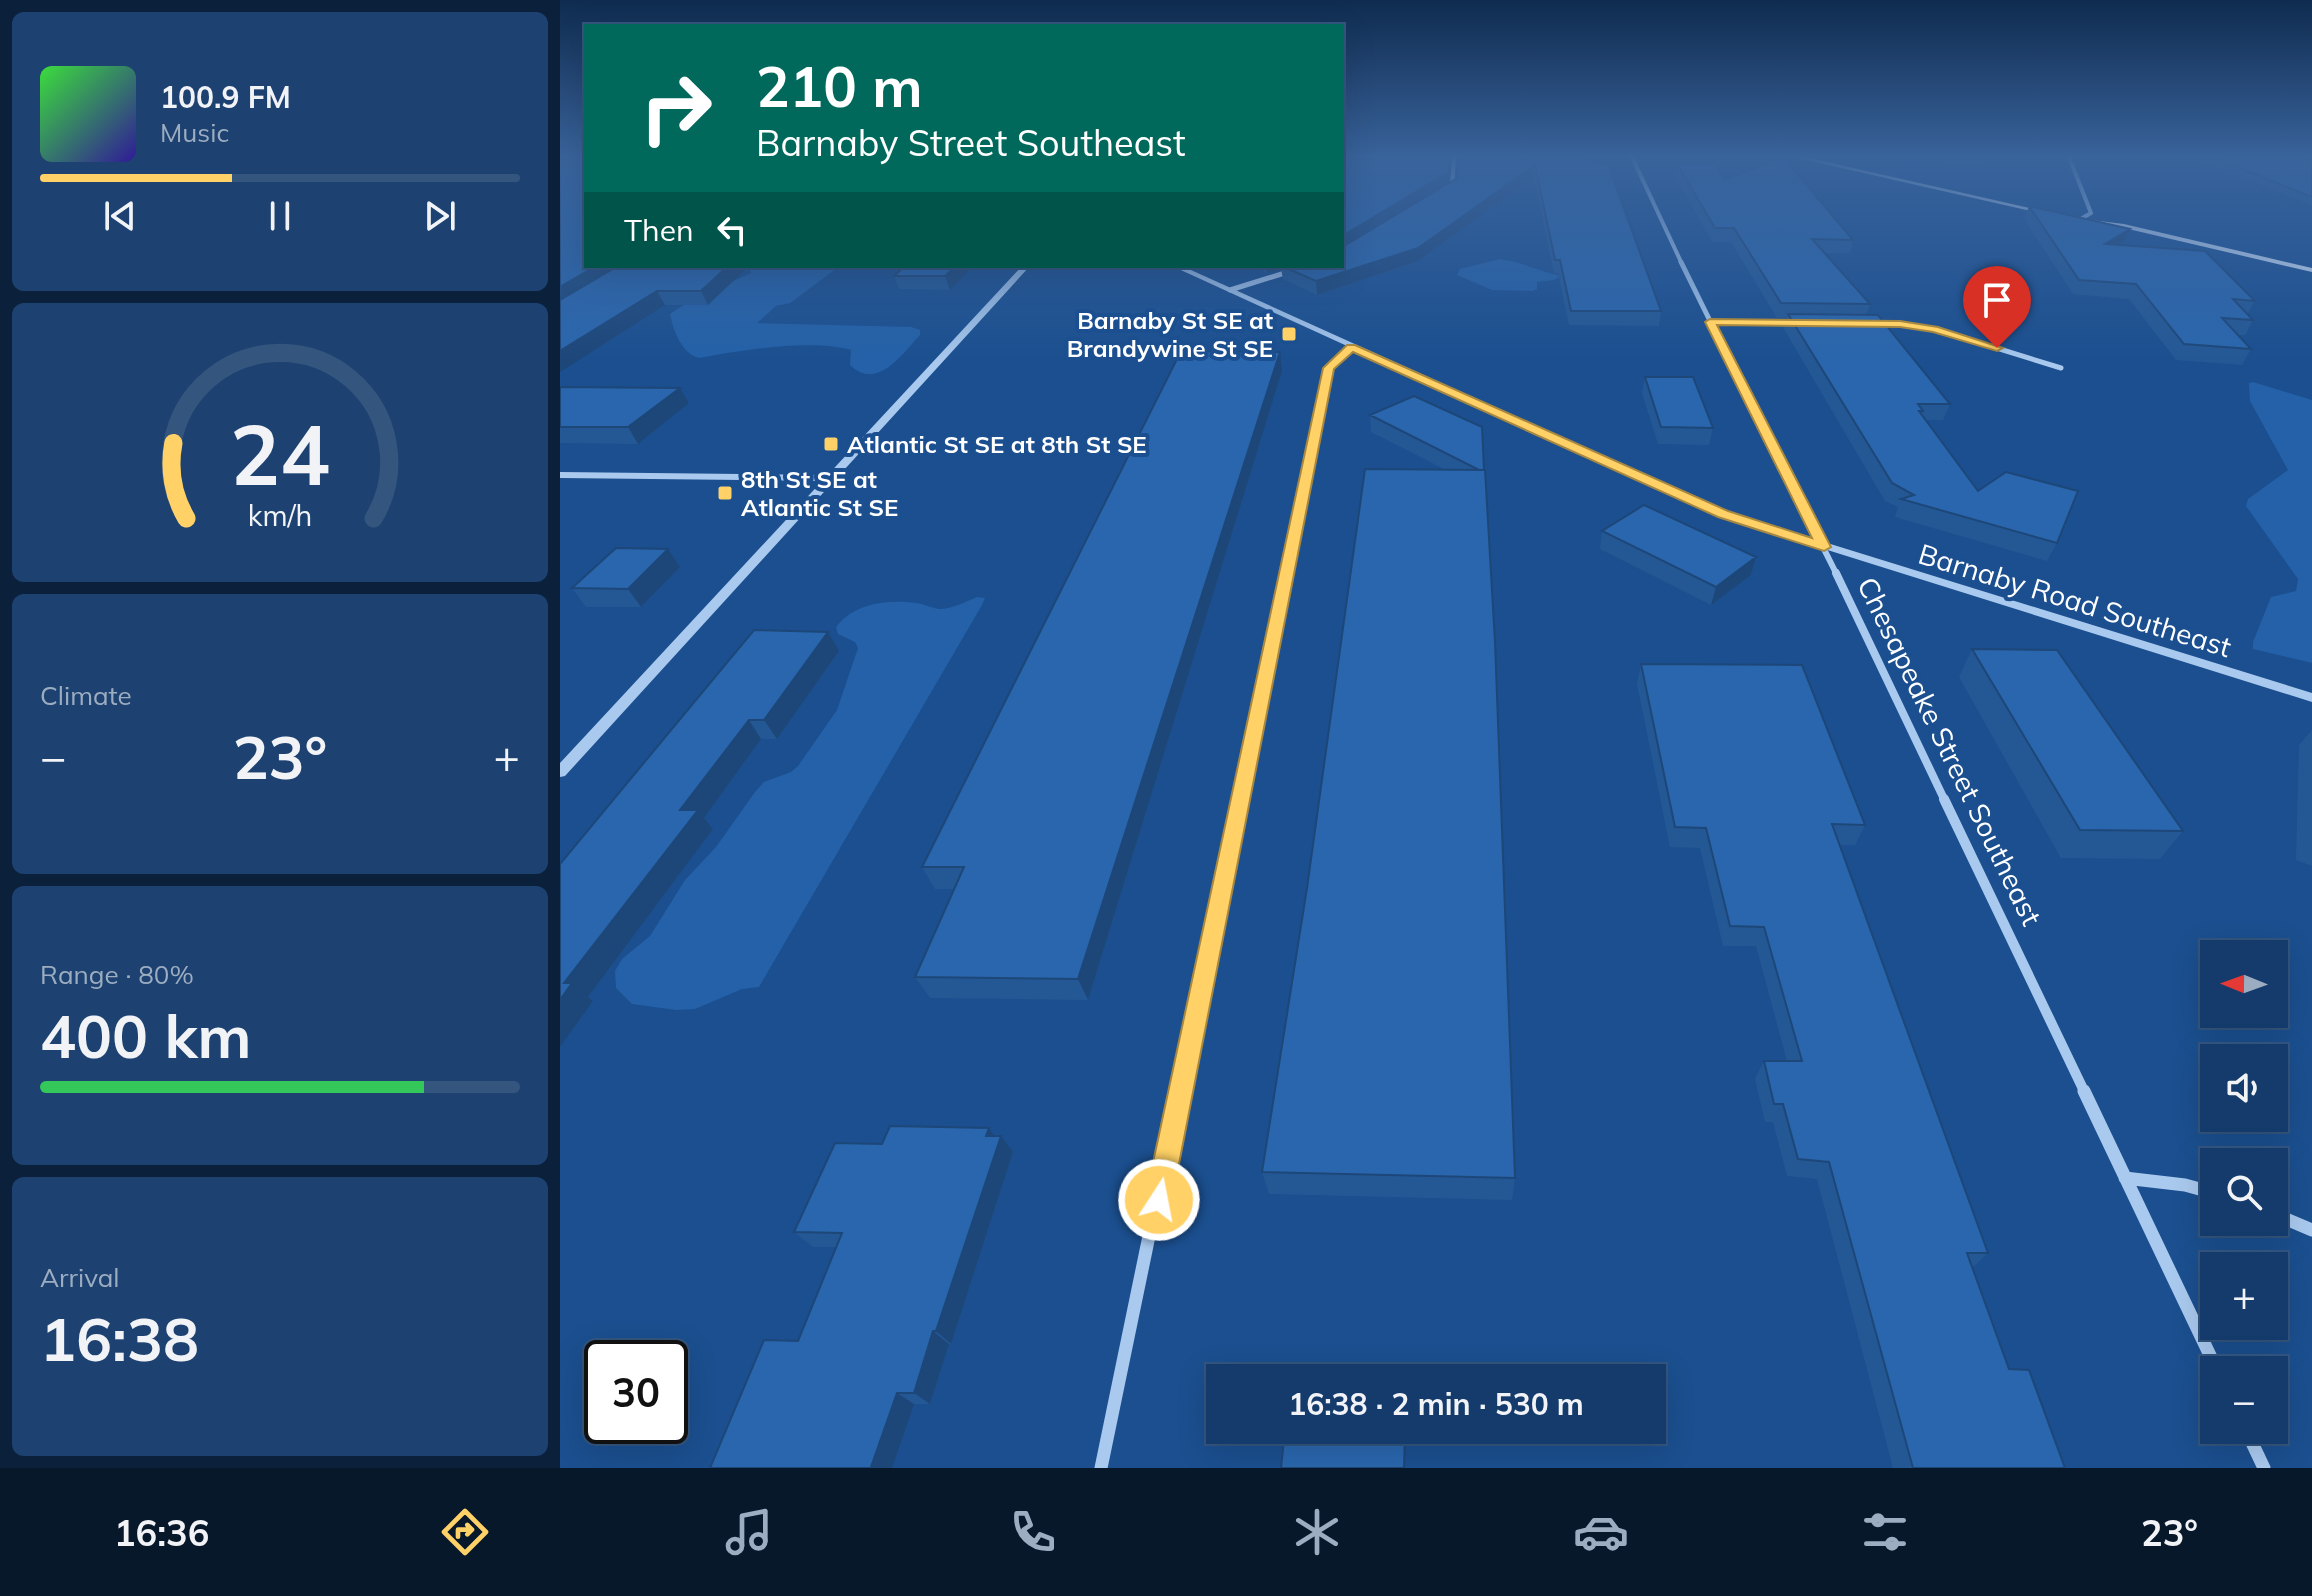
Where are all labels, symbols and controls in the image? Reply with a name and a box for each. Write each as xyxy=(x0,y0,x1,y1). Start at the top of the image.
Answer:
text: 210 m xyxy=(756,51,923,121)
icon: right xyxy=(624,56,728,160)
text: 100.9 FM xyxy=(160,78,291,116)
text: Music xyxy=(160,116,229,149)
text: Barnaby Street Southeast xyxy=(756,120,1186,165)
icon: previous xyxy=(98,194,142,238)
icon: pause xyxy=(258,194,302,238)
icon: next xyxy=(418,194,462,238)
icon: left xyxy=(710,208,754,252)
text: Then xyxy=(624,211,694,249)
pin xyxy=(1963,266,2031,348)
icon: arrive xyxy=(1975,278,2019,322)
place label: Barnaby St SE at Brandywine St SE xyxy=(1067,305,1273,363)
marker: Barnaby St SE at Brandywine St SE xyxy=(1280,325,1298,343)
text: 24 xyxy=(230,400,330,505)
place label: Atlantic St SE at 8th St SE xyxy=(847,429,1147,459)
marker: Atlantic St SE at 8th St SE xyxy=(822,435,840,453)
place label: 8th St SE at Atlantic St SE xyxy=(741,464,898,522)
marker: 8th St SE at Atlantic St SE xyxy=(716,484,734,502)
text: km/h xyxy=(248,497,312,533)
street label: Barnaby Road Southeast xyxy=(1914,536,2236,664)
street label: Chesapeake Street Southeast xyxy=(1850,571,2050,931)
text: Climate xyxy=(40,679,132,712)
text: 23° xyxy=(233,719,327,794)
text: − xyxy=(40,729,66,784)
text: + xyxy=(494,729,520,784)
north arrow xyxy=(2200,940,2288,1028)
map controls xyxy=(2200,940,2288,1444)
text: Range · 80% xyxy=(40,958,194,991)
text: 400 km xyxy=(40,998,252,1073)
button: sound xyxy=(2200,1044,2288,1132)
button: search xyxy=(2200,1148,2288,1236)
position arrow xyxy=(1117,1158,1201,1242)
button: + xyxy=(2200,1252,2288,1340)
text: Arrival xyxy=(40,1261,120,1294)
text: 16:38 xyxy=(40,1301,199,1376)
speed limit sign: 30 xyxy=(584,1340,688,1444)
button: − xyxy=(2200,1356,2288,1444)
text: 16:38 · 2 min · 530 m xyxy=(1288,1385,1584,1423)
icon: directions xyxy=(437,1504,493,1560)
icon: music xyxy=(721,1504,777,1560)
icon: phone xyxy=(1005,1504,1061,1560)
icon: climate xyxy=(1289,1504,1345,1560)
icon: car xyxy=(1573,1504,1629,1560)
icon: filters xyxy=(1857,1504,1913,1560)
text: 16:36 xyxy=(114,1510,209,1555)
text: 23° xyxy=(2141,1510,2198,1555)

